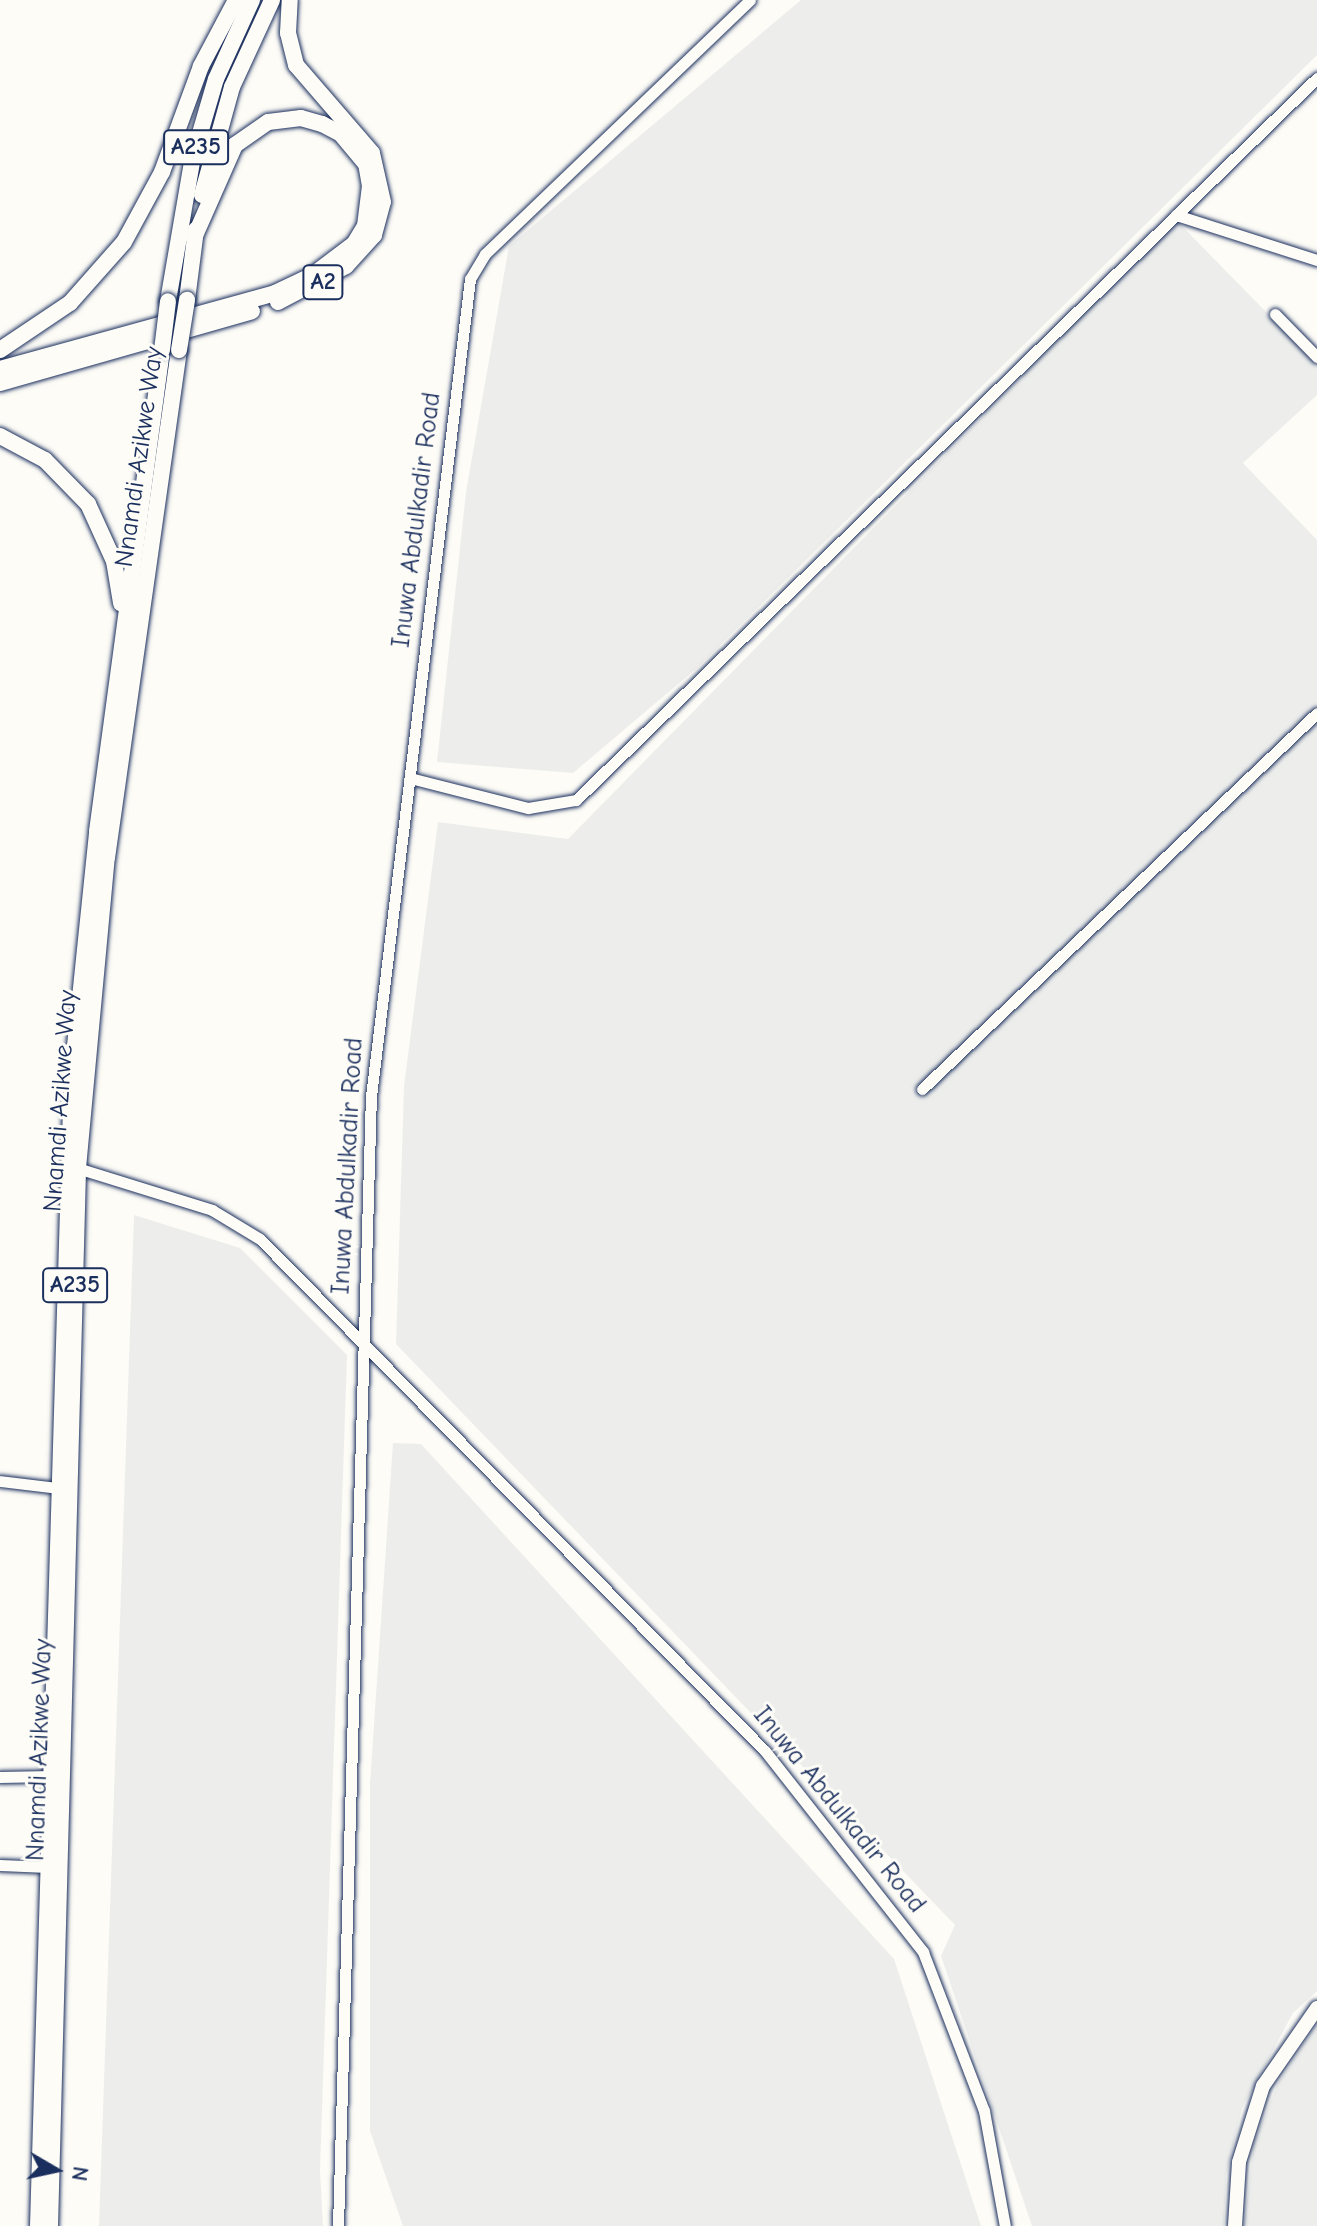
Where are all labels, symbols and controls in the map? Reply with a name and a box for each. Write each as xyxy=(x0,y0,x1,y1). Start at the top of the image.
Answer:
road number: A235 xyxy=(162,127,230,167)
road number: A2 xyxy=(301,262,345,302)
street label: Nnamdi Azikwe Way xyxy=(109,345,171,569)
street label: Inuwa Abdulkadir Road xyxy=(386,391,448,649)
street label: Nnamdi Azikwe Way xyxy=(38,989,84,1213)
street label: Inuwa Abdulkadir Road xyxy=(326,1037,370,1295)
road number: A235 xyxy=(41,1265,109,1305)
street label: Nnamdi Azikwe Way xyxy=(21,1638,59,1862)
street label: Inuwa Abdulkadir Road xyxy=(746,1700,932,1920)
north arrow xyxy=(16,2130,96,2210)
text: N xyxy=(66,2165,94,2183)

